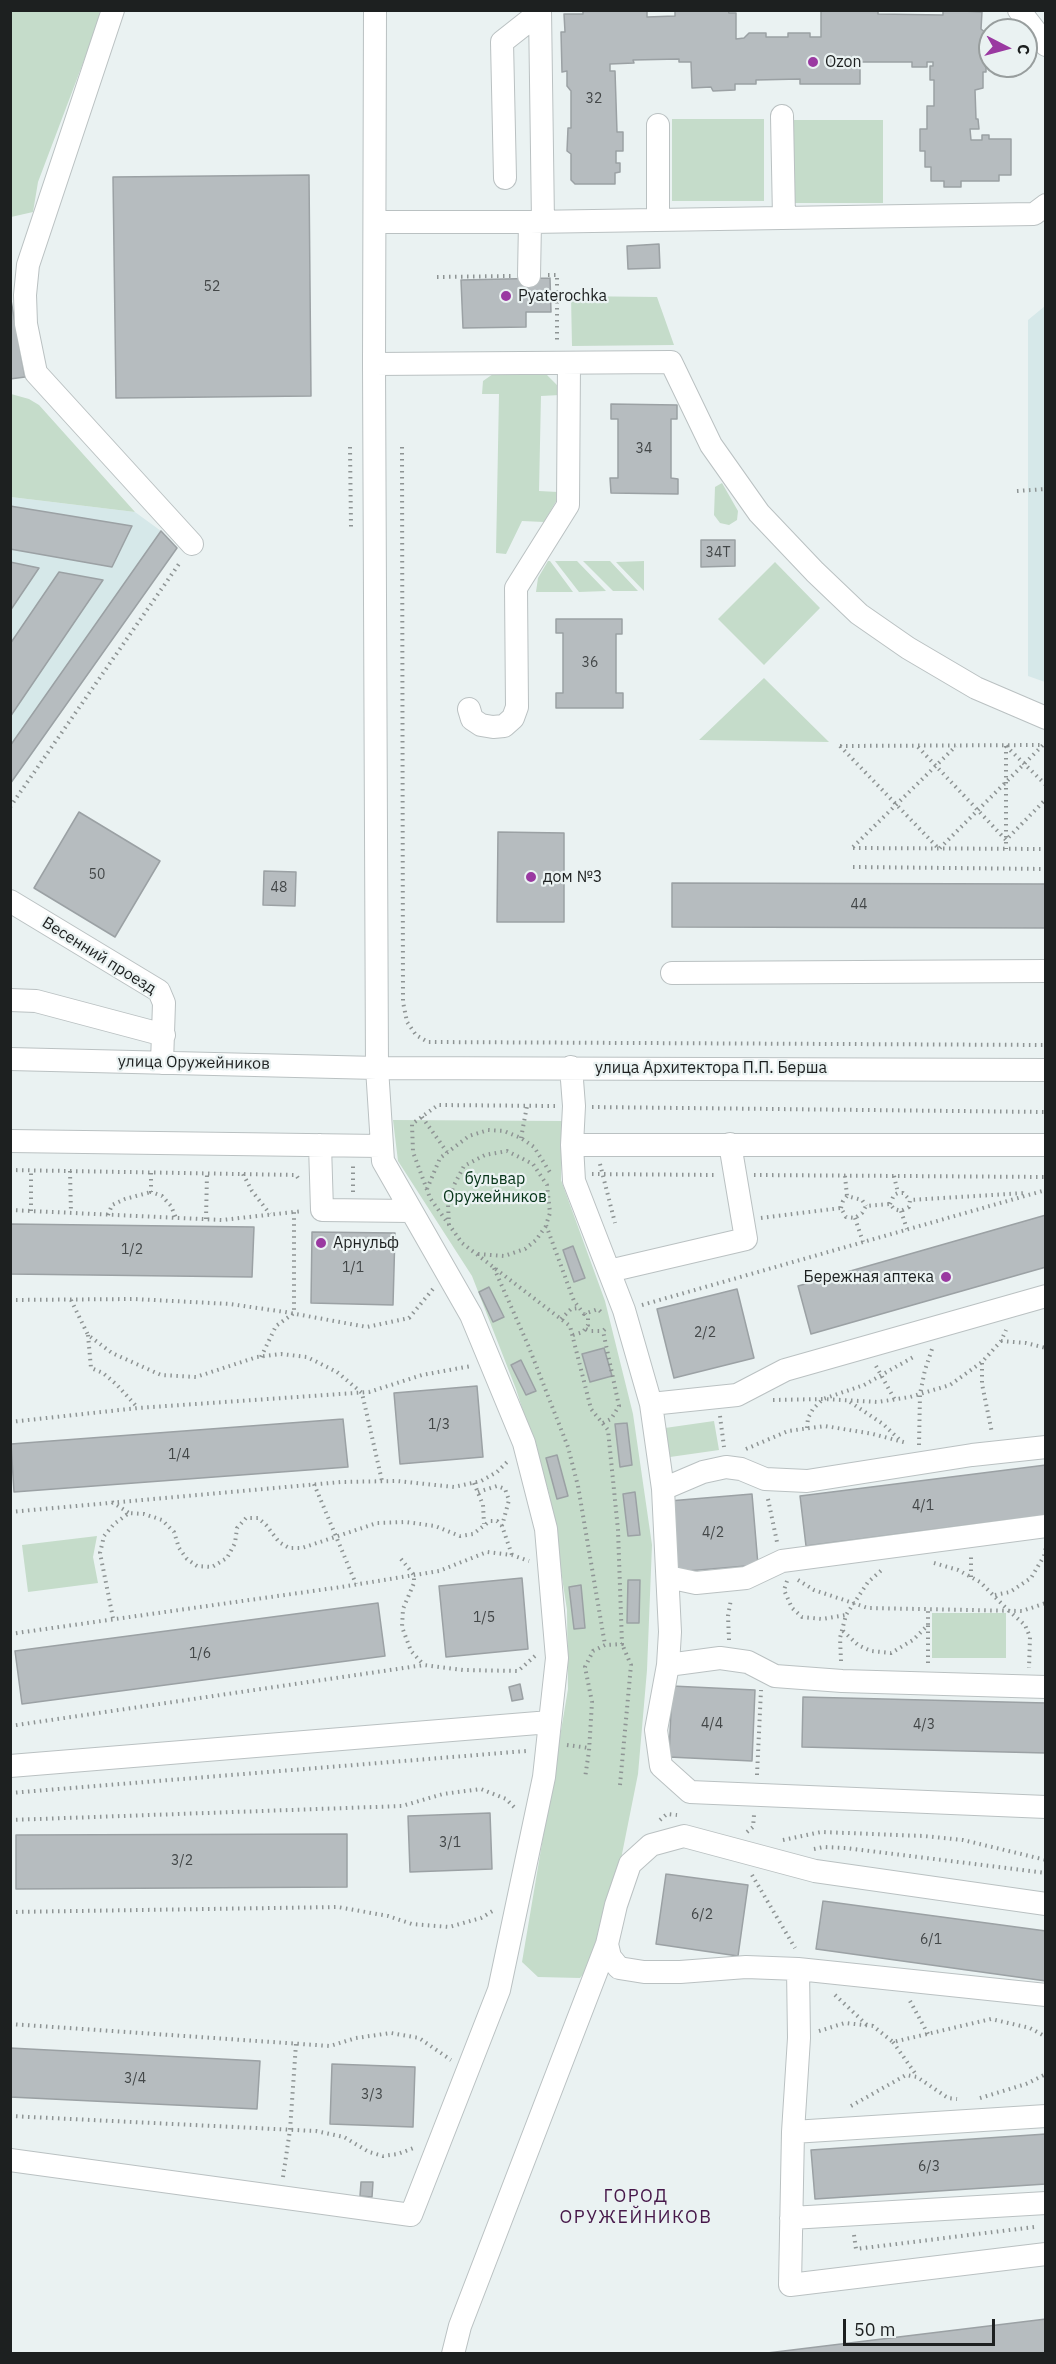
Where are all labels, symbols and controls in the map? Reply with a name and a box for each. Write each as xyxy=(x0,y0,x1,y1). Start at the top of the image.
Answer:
north arrow xyxy=(978,18,1038,78)
text: С xyxy=(1013,43,1034,56)
place label: Ozon xyxy=(825,52,862,72)
marker: Ozon xyxy=(806,55,820,69)
house number: 32 xyxy=(586,91,602,107)
house number: 52 xyxy=(204,279,220,295)
place label: Pyaterochka xyxy=(518,286,607,306)
marker: Pyaterochka xyxy=(499,289,513,303)
house number: 34 xyxy=(636,441,652,457)
house number: 34Т xyxy=(706,545,730,561)
house number: 36 xyxy=(582,655,598,671)
house number: 50 xyxy=(89,867,105,883)
place label: дом №3 xyxy=(543,867,602,887)
marker: дом №3 xyxy=(524,870,538,884)
house number: 48 xyxy=(271,880,287,896)
house number: 44 xyxy=(851,897,867,913)
street label: Весенний проезд xyxy=(38,913,160,999)
street label: улица Оружейников xyxy=(118,1052,270,1074)
street label: улица Архитектора П.П. Берша xyxy=(595,1058,827,1078)
park label: бульвар Оружейников xyxy=(443,1169,547,1207)
place label: Арнульф xyxy=(333,1233,399,1253)
marker: Арнульф xyxy=(314,1236,328,1250)
house number: 1/2 xyxy=(121,1242,143,1258)
house number: 1/1 xyxy=(342,1260,364,1276)
place label: Бережная аптека xyxy=(804,1267,934,1287)
marker: Бережная аптека xyxy=(939,1270,953,1284)
house number: 2/2 xyxy=(694,1325,716,1341)
house number: 1/3 xyxy=(428,1417,450,1433)
house number: 1/4 xyxy=(168,1447,190,1463)
house number: 4/1 xyxy=(912,1498,934,1514)
house number: 4/2 xyxy=(702,1525,724,1541)
house number: 1/5 xyxy=(473,1610,495,1626)
house number: 1/6 xyxy=(189,1646,211,1662)
house number: 4/4 xyxy=(701,1716,723,1732)
house number: 4/3 xyxy=(913,1717,935,1733)
house number: 3/1 xyxy=(439,1835,461,1851)
house number: 3/2 xyxy=(171,1853,193,1869)
house number: 6/2 xyxy=(691,1907,713,1923)
house number: 6/1 xyxy=(920,1932,942,1948)
house number: 3/4 xyxy=(124,2071,146,2087)
house number: 3/3 xyxy=(361,2087,383,2103)
house number: 6/3 xyxy=(918,2159,940,2175)
district label: ГОРОД ОРУЖЕЙНИКОВ xyxy=(559,2186,713,2228)
scale bar xyxy=(846,2307,998,2345)
text: 50 m xyxy=(854,2318,896,2341)

